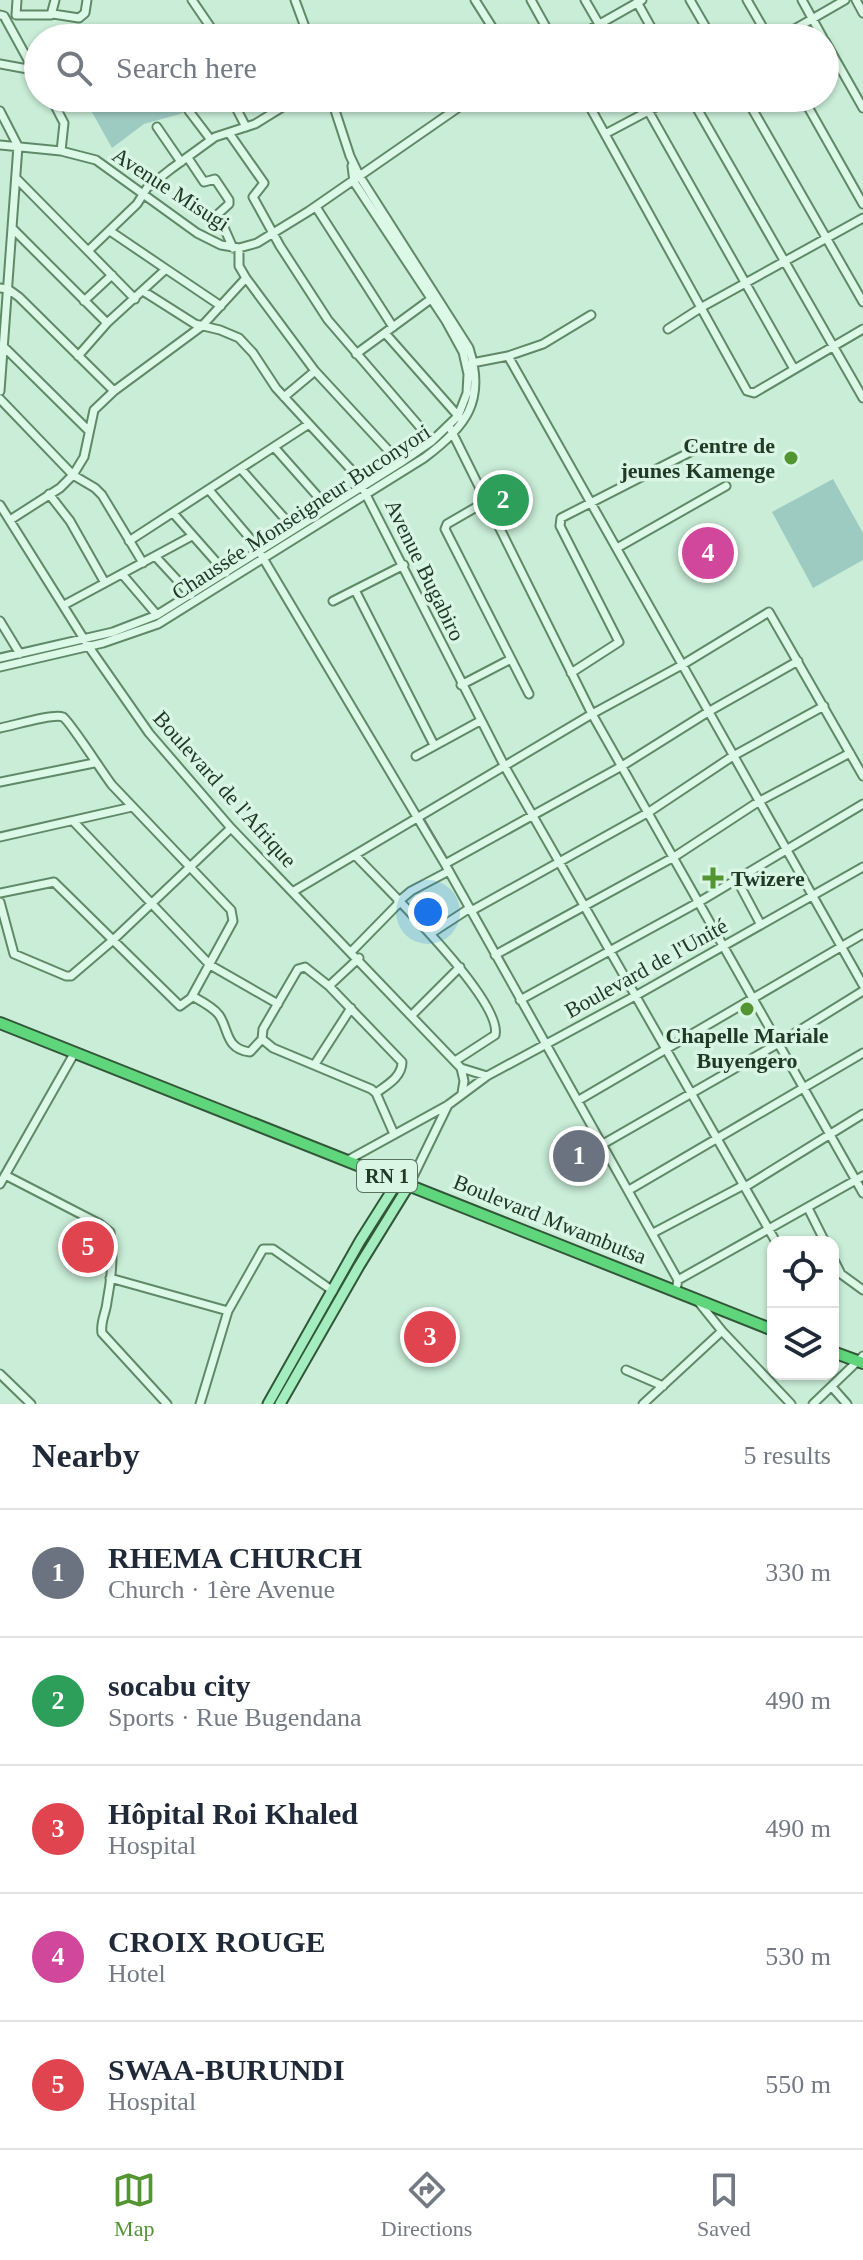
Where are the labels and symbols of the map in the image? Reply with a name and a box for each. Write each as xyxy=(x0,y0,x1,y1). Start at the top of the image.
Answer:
street label: Avenue Misugi xyxy=(108,142,234,236)
street label: Chaussée Monseigneur Buconyori xyxy=(167,419,435,605)
place label: Centre de jeunes Kamenge xyxy=(619,433,775,483)
marker: Centre de jeunes Kamenge xyxy=(782,449,800,467)
pin: 2 xyxy=(477,470,529,530)
street label: Avenue Bugabiro xyxy=(380,495,470,645)
pin: 4 xyxy=(682,523,734,583)
street label: Boulevard de l'Afrique xyxy=(148,706,302,872)
place label: Twizere xyxy=(731,866,805,891)
marker: Twizere xyxy=(702,867,724,889)
your location xyxy=(408,892,448,932)
street label: Boulevard de l'Unité xyxy=(560,913,732,1023)
marker: Chapelle Mariale Buyengero xyxy=(738,1000,756,1018)
place label: Chapelle Mariale Buyengero xyxy=(665,1023,829,1073)
pin: 1 xyxy=(553,1126,605,1186)
road number: RN 1 xyxy=(357,1160,417,1192)
street label: Boulevard Mwambutsa xyxy=(450,1169,650,1269)
pin: 5 xyxy=(62,1217,114,1277)
pin: 3 xyxy=(404,1307,456,1367)

